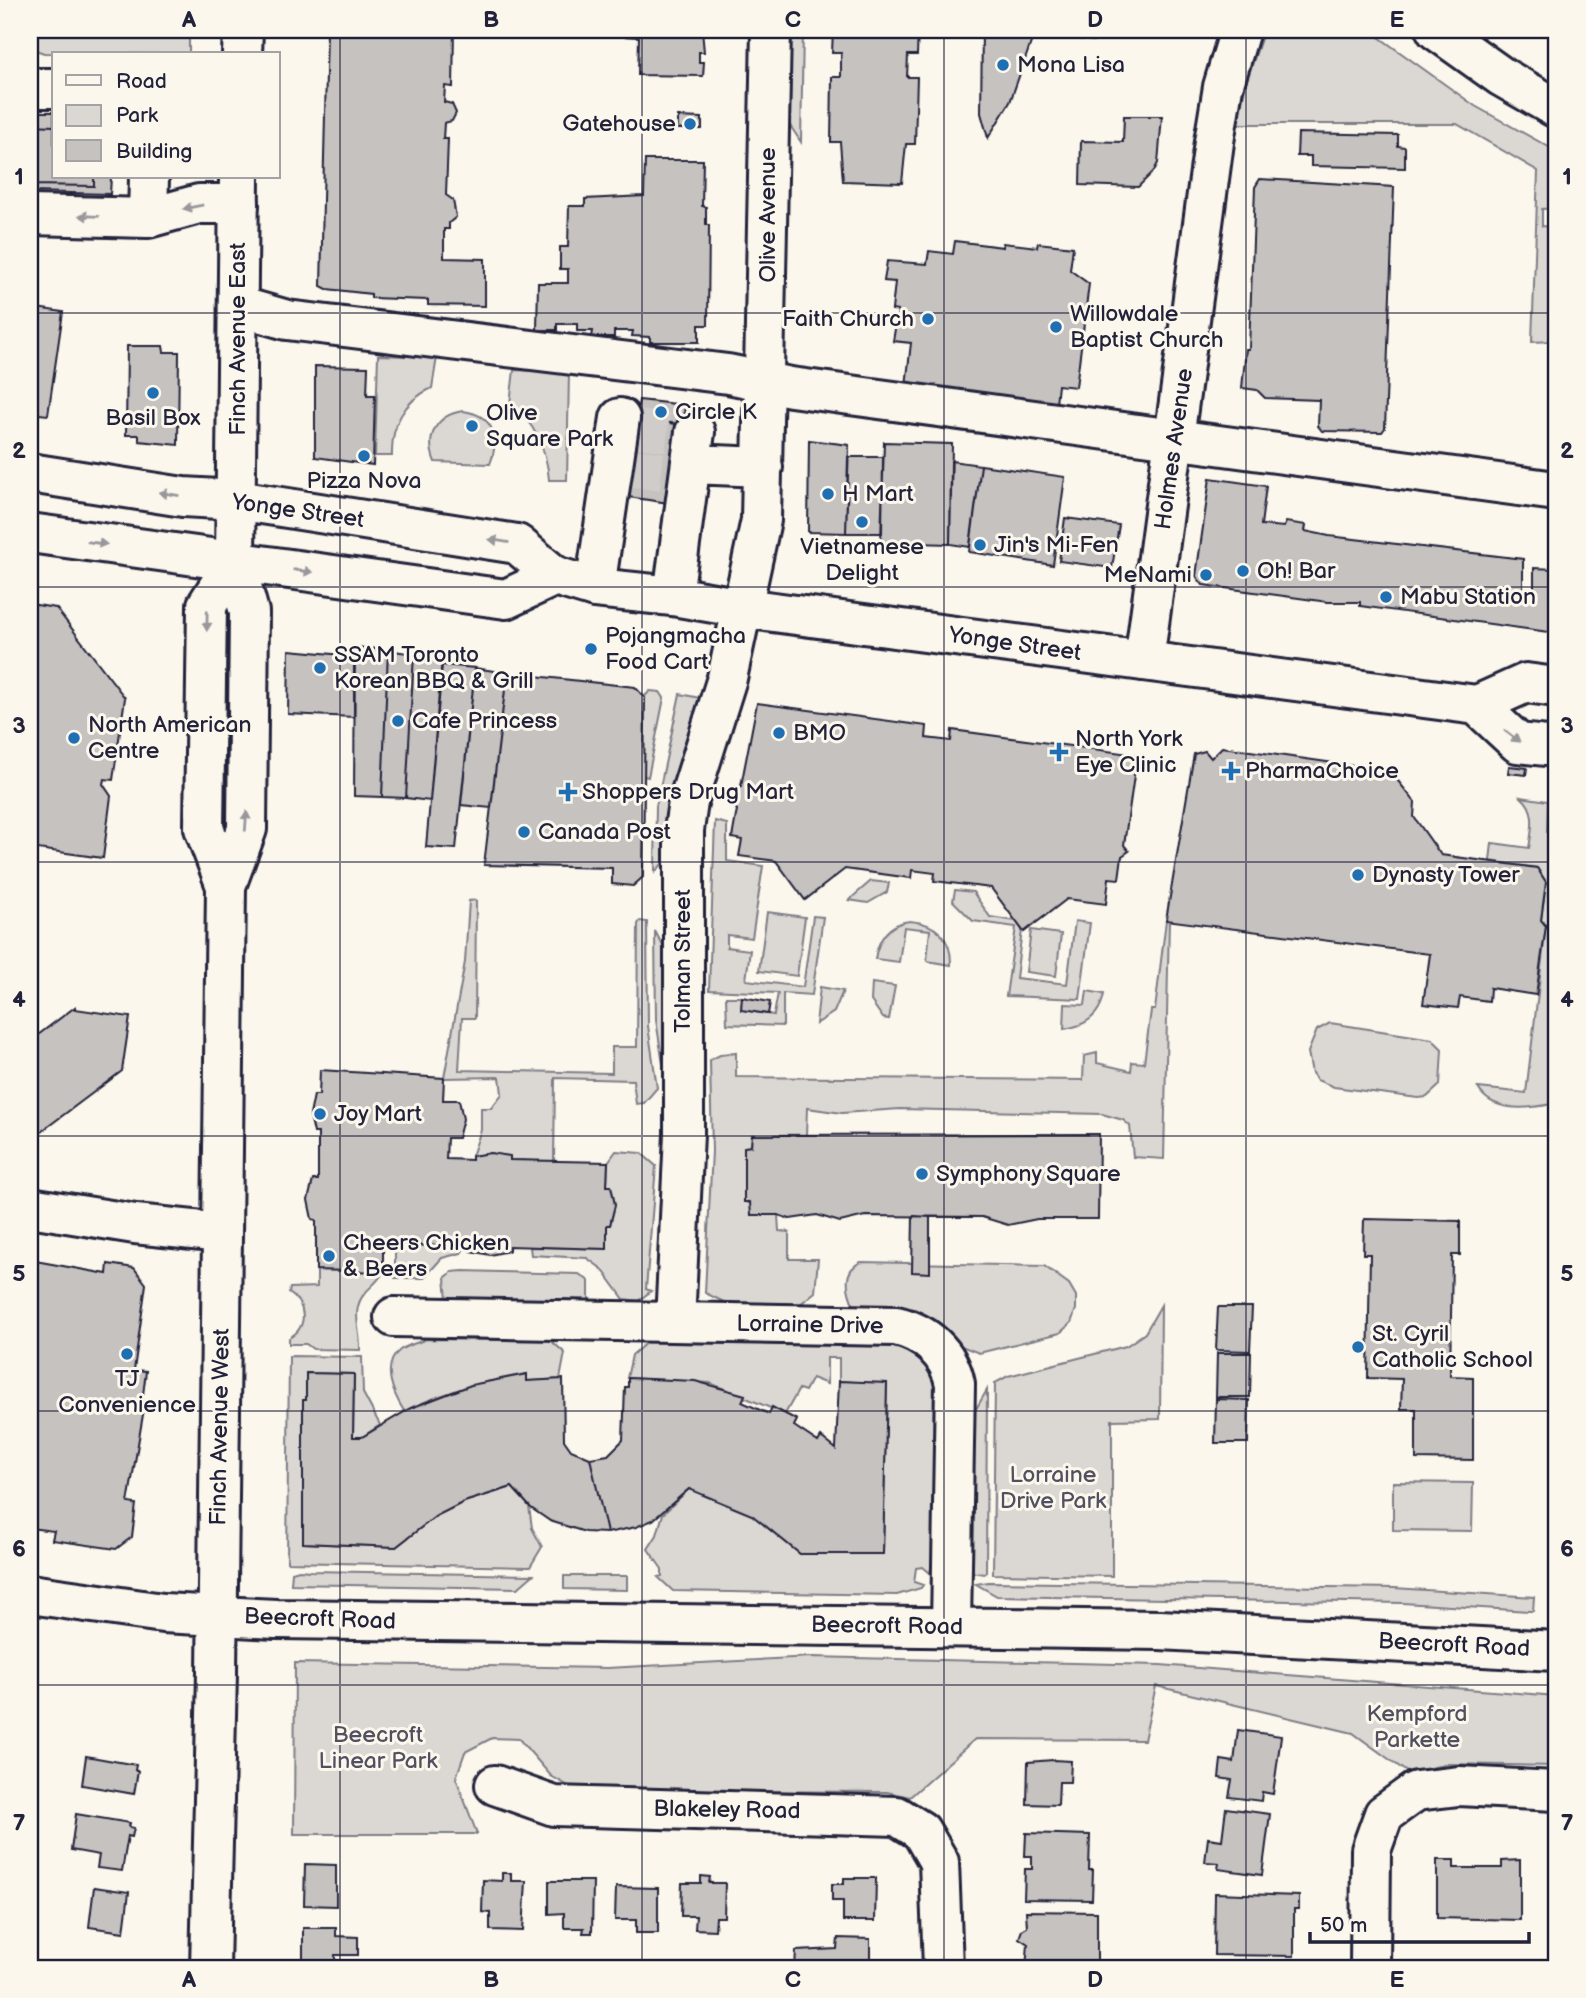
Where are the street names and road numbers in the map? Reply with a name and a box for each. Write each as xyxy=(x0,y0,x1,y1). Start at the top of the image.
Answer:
street label: Olive Avenue xyxy=(754,147,782,283)
street label: Finch Avenue East xyxy=(224,242,252,436)
street label: Holmes Avenue xyxy=(1149,367,1199,531)
street label: Yonge Street xyxy=(229,488,366,534)
street label: Yonge Street xyxy=(946,621,1083,667)
street label: Tolman Street xyxy=(669,889,697,1033)
street label: Lorraine Drive xyxy=(736,1310,884,1340)
street label: Finch Avenue West xyxy=(204,1328,236,1526)
street label: Beecroft Road xyxy=(244,1602,396,1636)
street label: Beecroft Road xyxy=(811,1611,963,1641)
street label: Beecroft Road xyxy=(1377,1627,1531,1663)
street label: Blakeley Road xyxy=(653,1795,801,1825)

